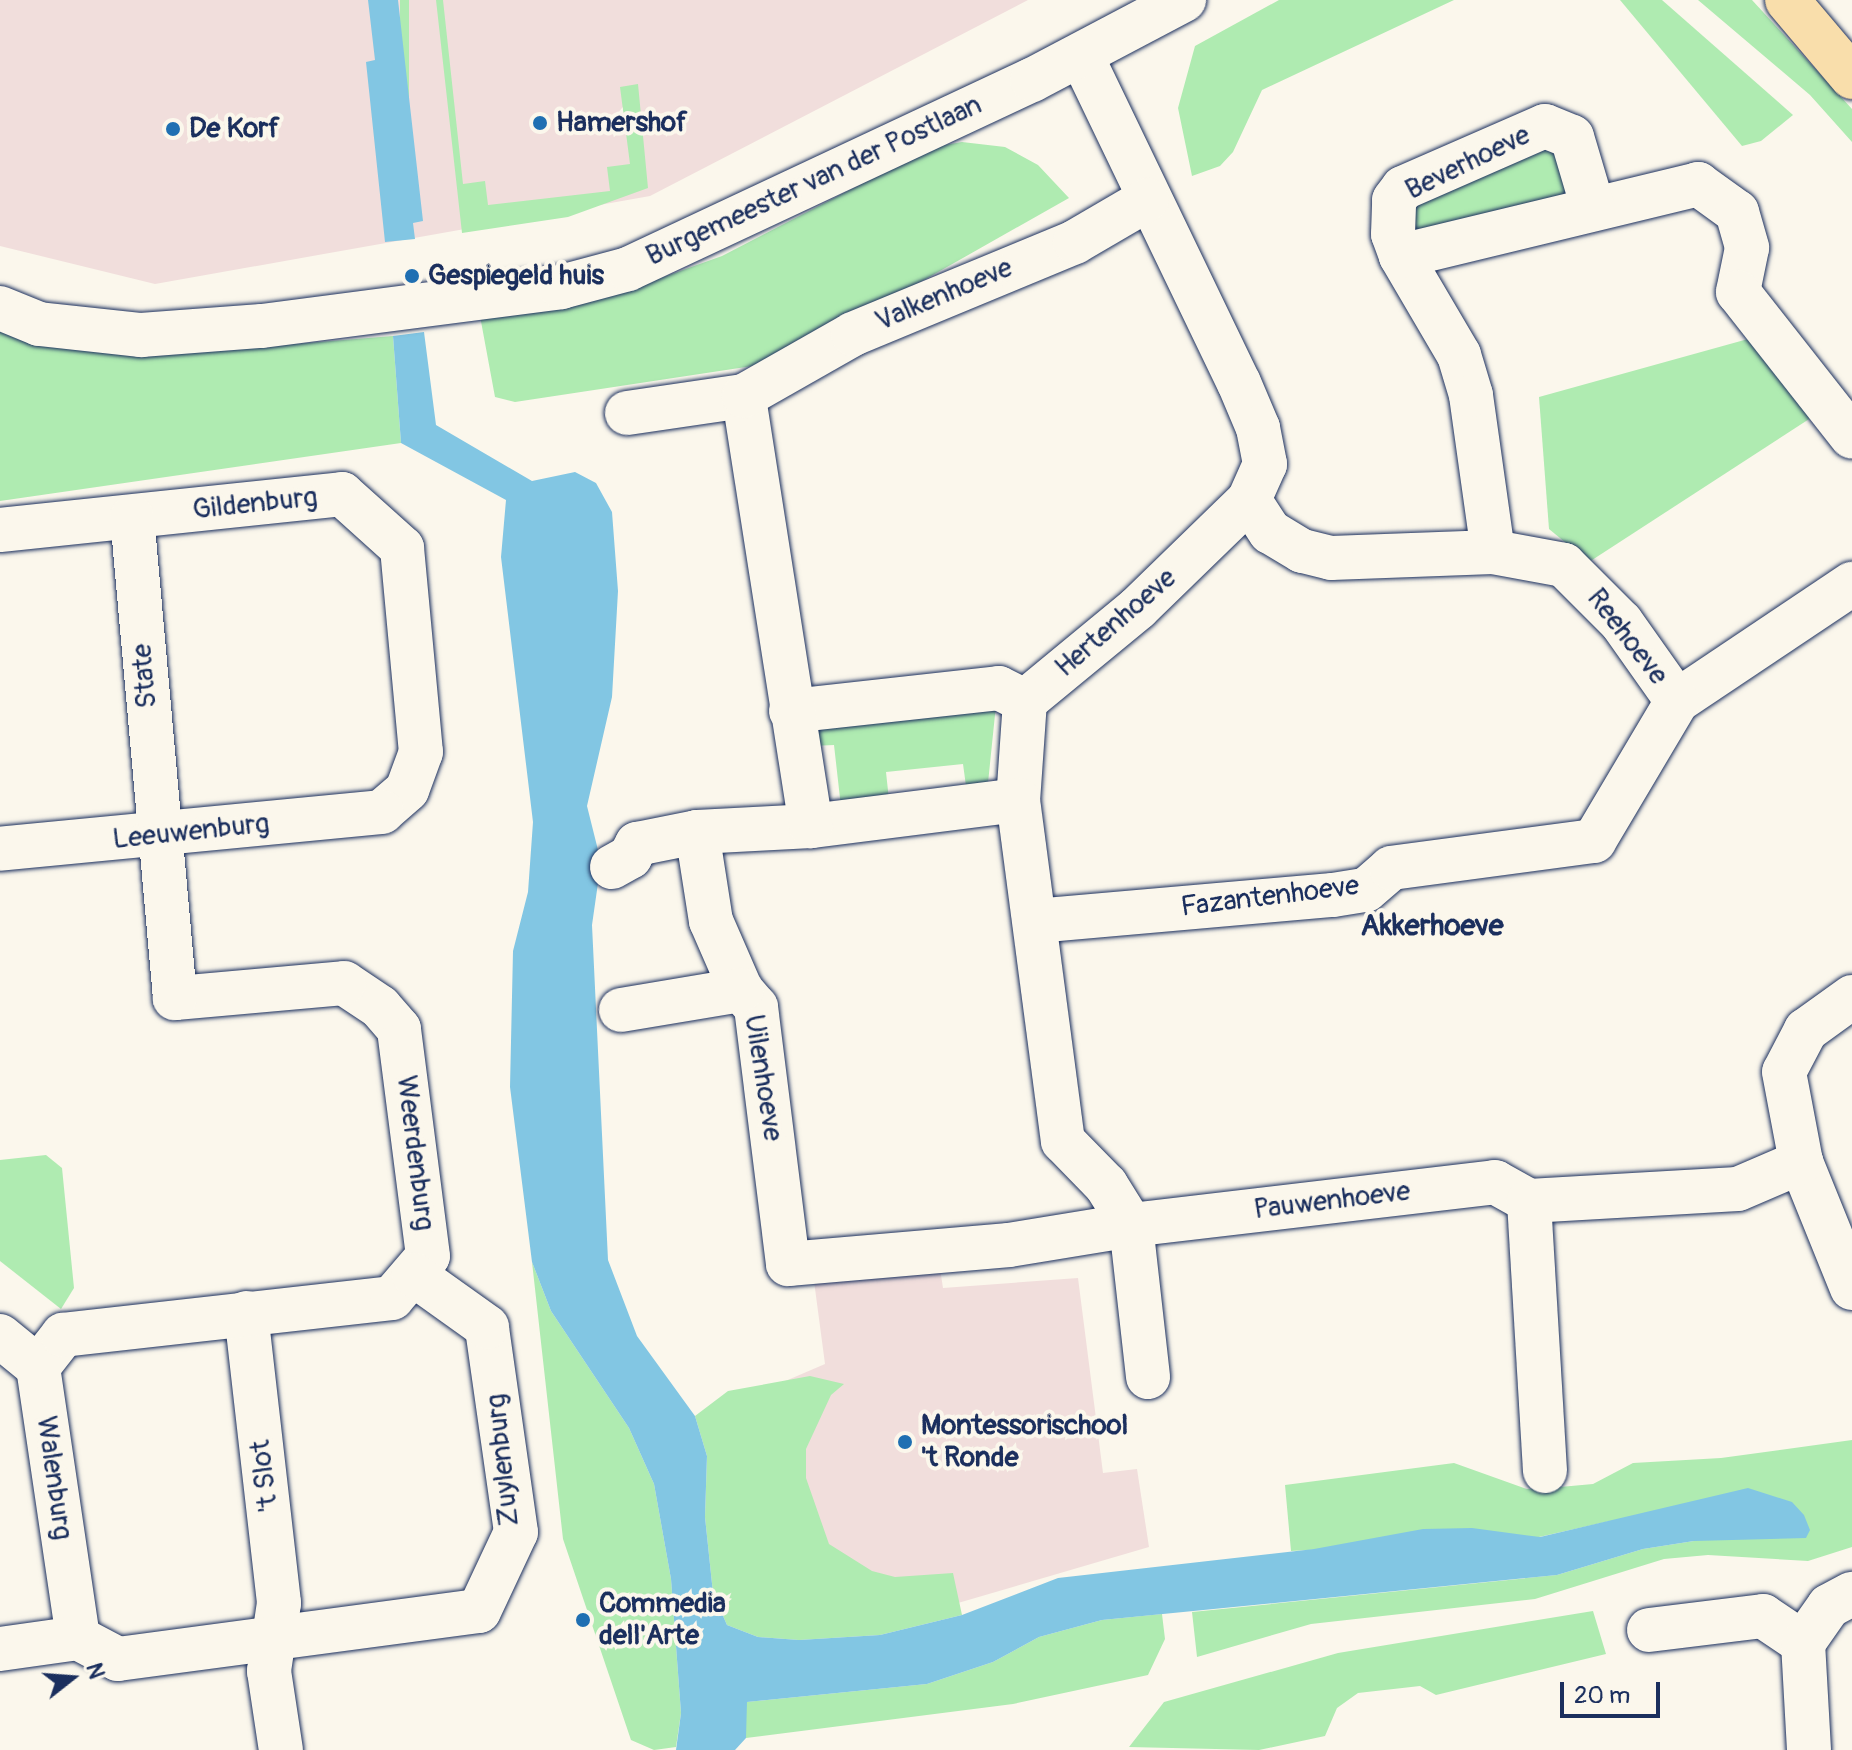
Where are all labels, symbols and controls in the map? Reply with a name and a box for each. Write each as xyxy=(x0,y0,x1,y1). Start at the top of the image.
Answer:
street label: Burgemeester van der Postlaan xyxy=(641,88,987,274)
place label: Hamershof xyxy=(556,106,687,140)
place label: De Korf xyxy=(189,112,280,146)
marker: Hamershof xyxy=(531,114,549,132)
street label: Beverhoeve xyxy=(1400,118,1536,208)
marker: De Korf xyxy=(164,120,182,138)
street label: Valkenhoeve xyxy=(870,251,1018,339)
place label: Gespiegeld huis xyxy=(428,259,604,293)
marker: Gespiegeld huis xyxy=(403,267,421,285)
street label: Gildenburg xyxy=(191,481,319,527)
street label: Hertenhoeve xyxy=(1049,561,1183,685)
street label: Reehoeve xyxy=(1579,582,1675,692)
street label: State xyxy=(125,642,165,710)
street label: Leeuwenburg xyxy=(111,807,271,857)
street label: Fazantenhoeve xyxy=(1179,869,1361,925)
district label: Akkerhoeve xyxy=(1360,908,1504,944)
street label: Uilenhoeve xyxy=(736,1012,790,1144)
street label: Weerdenburg xyxy=(389,1074,441,1232)
street label: Pauwenhoeve xyxy=(1252,1175,1412,1227)
street label: Zuylenburg xyxy=(479,1392,527,1528)
place label: Montessorischool 't Ronde xyxy=(921,1409,1128,1475)
street label: Walenburg xyxy=(29,1414,79,1542)
marker: Montessorischool 't Ronde xyxy=(896,1433,914,1451)
street label: 't Slot xyxy=(244,1438,286,1514)
place label: Commedia dell'Arte xyxy=(599,1587,726,1653)
marker: Commedia dell'Arte xyxy=(574,1611,592,1629)
north arrow xyxy=(32,1638,112,1718)
text: N xyxy=(79,1660,111,1682)
scale bar xyxy=(1564,1666,1664,1716)
text: 20 m xyxy=(1574,1681,1630,1710)

